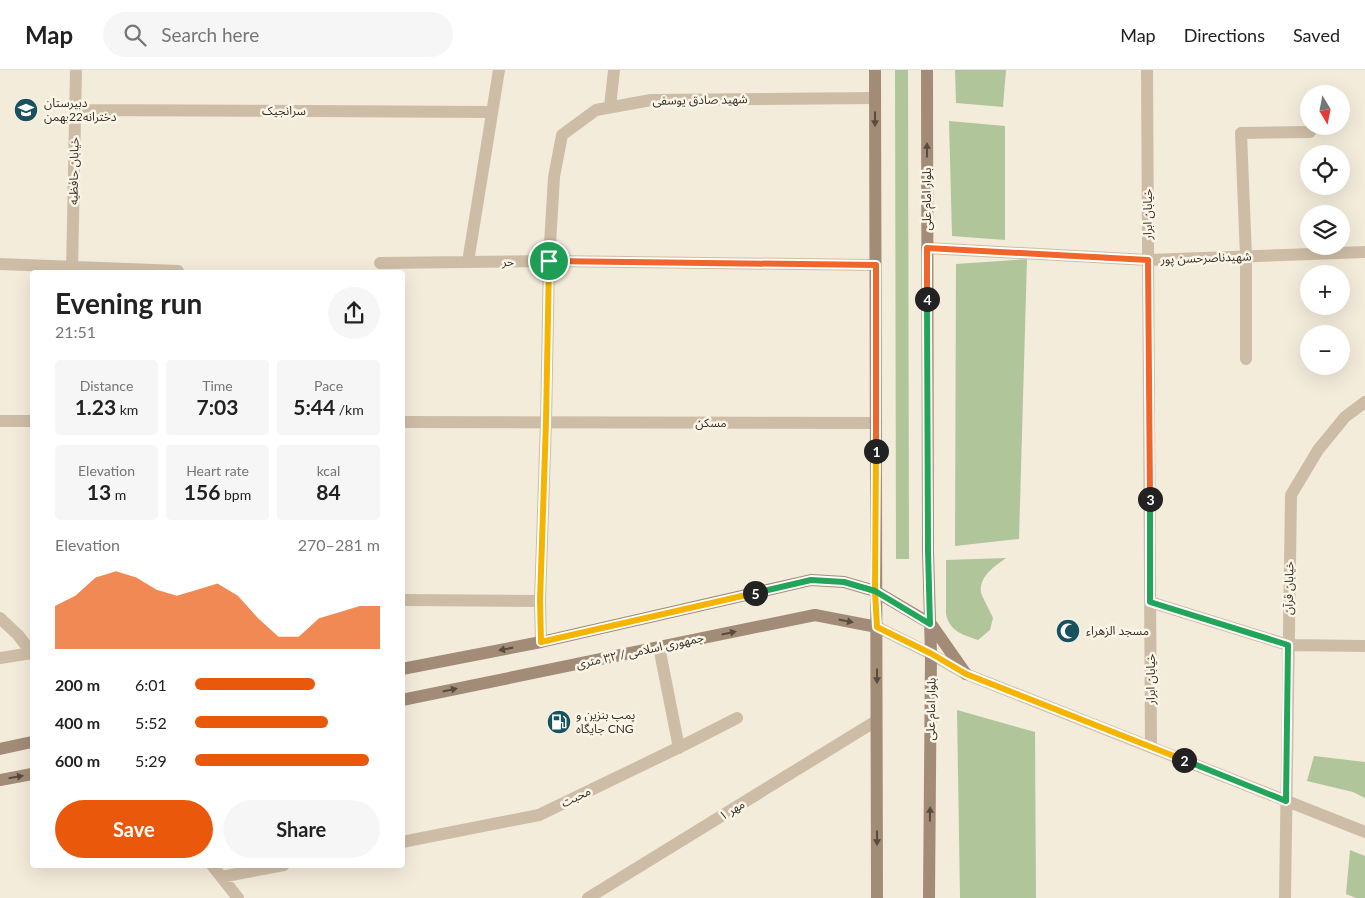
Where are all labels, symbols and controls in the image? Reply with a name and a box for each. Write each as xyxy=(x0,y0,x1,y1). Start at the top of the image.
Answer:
search box xyxy=(103,12,453,57)
text: Map xyxy=(25,20,73,49)
icon: search xyxy=(121,21,149,49)
text: Search here xyxy=(161,23,259,46)
text: Map xyxy=(1120,24,1156,46)
text: Directions xyxy=(1184,24,1265,46)
text: Saved xyxy=(1293,24,1340,46)
north arrow xyxy=(1300,85,1350,135)
map controls xyxy=(1300,85,1350,375)
street label: شهید صادق یوسفی xyxy=(652,91,748,108)
place label: دبیرستان دخترانه22بهمن xyxy=(44,95,117,124)
school or university icon: دبیرستان دخترانه22بهمن xyxy=(13,97,39,123)
street label: سرانجیک xyxy=(262,103,306,118)
one-way arrow xyxy=(871,111,879,127)
street label: خیابان حافظیه xyxy=(65,137,82,205)
one-way arrow xyxy=(923,142,931,158)
button: locate xyxy=(1300,145,1350,195)
street label: بلوار امام علی xyxy=(919,168,936,230)
street label: خیابان ابرار xyxy=(1140,189,1155,240)
button: layers xyxy=(1300,205,1350,255)
pin xyxy=(528,240,570,282)
icon: arrive xyxy=(535,247,563,275)
street label: شهیدناصرحسن پور xyxy=(1159,248,1252,268)
street label: حر xyxy=(501,254,514,269)
button: + xyxy=(1300,265,1350,315)
text: Evening run xyxy=(55,286,202,320)
pin: 4 xyxy=(914,286,940,312)
button: share xyxy=(328,287,380,339)
text: 4 xyxy=(923,291,932,308)
text: 21:51 xyxy=(55,322,96,341)
button: − xyxy=(1300,325,1350,375)
text: Distance xyxy=(80,377,133,394)
text: Time xyxy=(202,377,233,394)
text: Pace xyxy=(314,377,343,394)
text: 1.23 xyxy=(75,394,116,419)
text: 7:03 xyxy=(197,394,238,419)
text: 5:44 xyxy=(293,394,335,419)
text: km xyxy=(116,401,138,418)
text: /km xyxy=(335,401,364,418)
street label: مسکن xyxy=(695,415,727,430)
pin: 1 xyxy=(864,438,888,464)
text: 1 xyxy=(872,443,881,460)
text: Elevation xyxy=(78,462,135,479)
text: Heart rate xyxy=(186,462,249,479)
text: kcal xyxy=(317,462,340,479)
text: 13 xyxy=(87,479,111,504)
text: 156 xyxy=(184,479,220,504)
text: 84 xyxy=(316,479,341,504)
text: m xyxy=(111,486,126,503)
text: bpm xyxy=(220,486,251,503)
pin: 3 xyxy=(1138,486,1162,512)
text: 3 xyxy=(1146,491,1155,508)
text: Elevation xyxy=(55,535,120,554)
text: 270–281 m xyxy=(298,535,380,554)
street label: خیابان قرآن xyxy=(1281,561,1297,615)
pin: 5 xyxy=(742,580,768,606)
text: 5 xyxy=(751,585,760,602)
one-way arrow xyxy=(838,617,854,625)
mosque icon: مسجد الزهراء xyxy=(1055,618,1081,644)
place label: مسجد الزهراء xyxy=(1086,623,1149,638)
one-way arrow xyxy=(722,629,737,637)
street label: جمهوری اسلامی / ۳۲ متری xyxy=(575,630,705,671)
one-way arrow xyxy=(497,645,513,653)
street label: خیابان ابرار xyxy=(1143,654,1158,705)
one-way arrow xyxy=(873,668,881,684)
text: 200 m xyxy=(55,675,100,694)
text: 6:01 xyxy=(135,675,167,694)
street label: بلوار امام علی xyxy=(922,677,941,741)
one-way arrow xyxy=(443,686,459,694)
place label: پمپ بنزین و جایگاه CNG xyxy=(576,707,635,736)
fuel station icon: پمپ بنزین و جایگاه CNG xyxy=(546,709,572,735)
text: 400 m xyxy=(55,713,100,732)
text: 5:52 xyxy=(135,713,167,732)
pin: 2 xyxy=(1172,748,1196,772)
text: 600 m xyxy=(55,751,100,770)
text: 5:29 xyxy=(135,751,167,770)
text: 2 xyxy=(1180,752,1189,769)
one-way arrow xyxy=(9,772,25,780)
street label: محبت xyxy=(558,783,593,810)
street label: مهر ۱ xyxy=(716,796,747,823)
button: Save xyxy=(55,800,213,858)
button: Share xyxy=(223,800,380,858)
one-way arrow xyxy=(926,806,934,822)
one-way arrow xyxy=(873,831,881,847)

